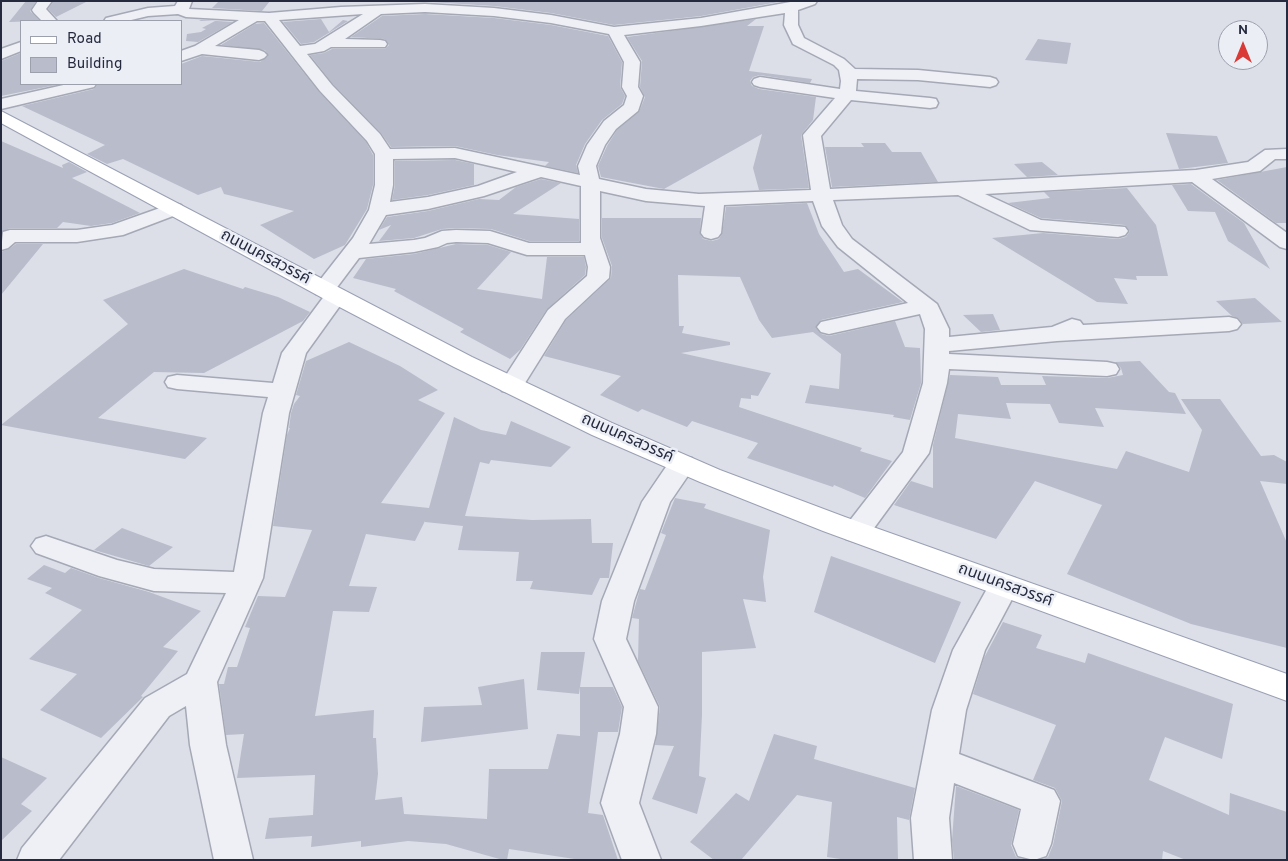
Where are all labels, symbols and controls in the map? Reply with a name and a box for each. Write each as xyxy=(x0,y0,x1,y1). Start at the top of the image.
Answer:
legend xyxy=(20,20,182,85)
north arrow xyxy=(1218,20,1268,70)
text: N xyxy=(1238,22,1248,39)
text: Road xyxy=(67,30,102,49)
text: Building xyxy=(67,55,122,74)
street label: ถนนนครสวรรค์ xyxy=(217,226,313,290)
street label: ถนนนครสวรรค์ xyxy=(578,410,676,468)
street label: ถนนนครสวรรค์ xyxy=(955,560,1055,612)

